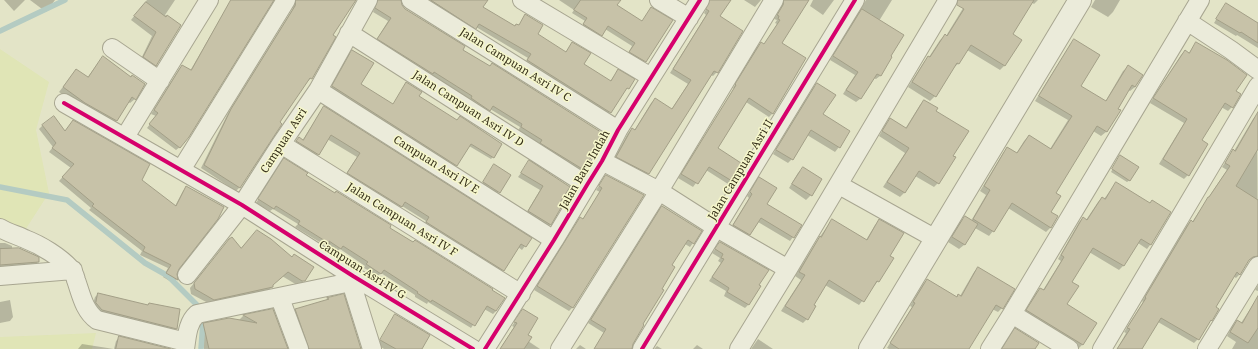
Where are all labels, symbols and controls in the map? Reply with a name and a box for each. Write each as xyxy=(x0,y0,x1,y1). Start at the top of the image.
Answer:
street label: Jalan Campuan Asri IV C xyxy=(457,25,573,105)
street label: Jalan Campuan Asri IV D xyxy=(410,68,526,150)
street label: Campuan Asri xyxy=(258,106,310,176)
street label: Jalan Campuan Asri II xyxy=(706,117,776,223)
street label: Jalan Baru Indah xyxy=(557,128,613,212)
street label: Campuan Asri IV E xyxy=(391,133,481,197)
street label: Jalan Campuan Asri IV F xyxy=(344,180,460,260)
street label: Campuan Asri IV G xyxy=(316,238,408,302)

